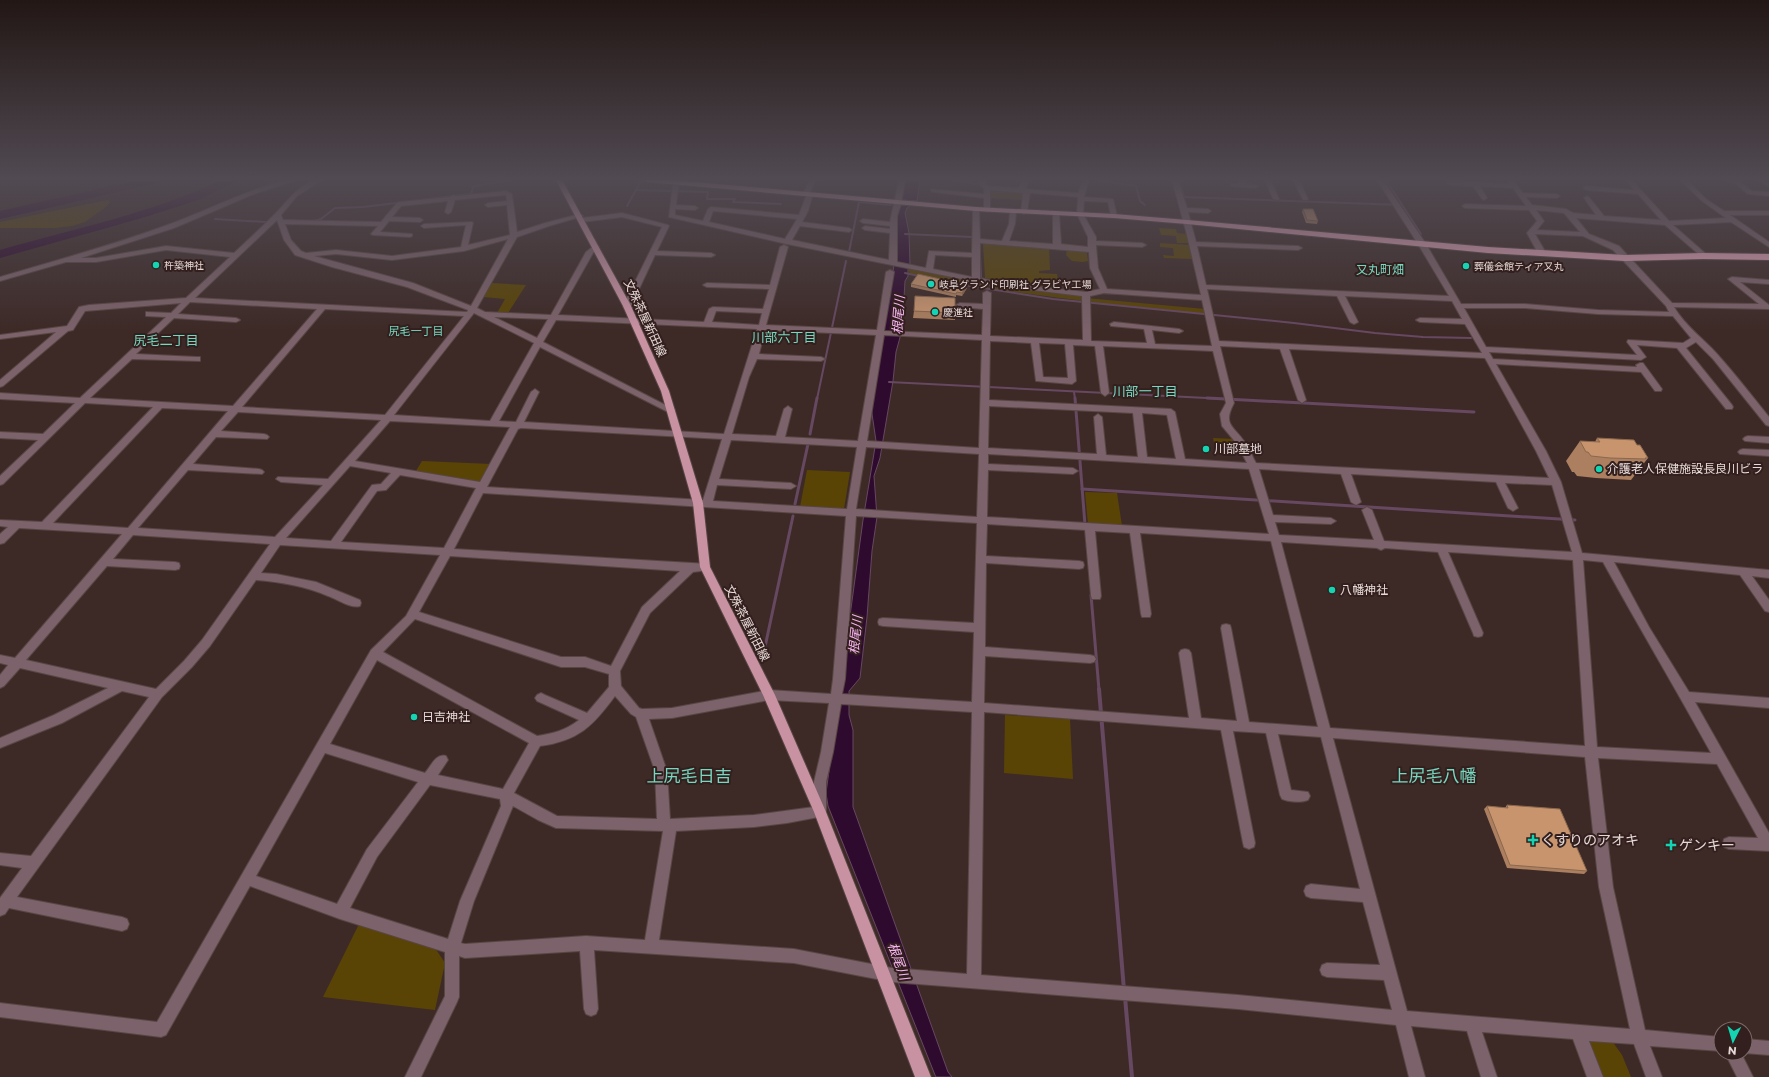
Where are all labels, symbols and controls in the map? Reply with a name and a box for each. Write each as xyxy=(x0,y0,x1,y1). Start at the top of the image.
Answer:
place label: 杵築神社 xyxy=(164,259,204,272)
marker: 杵築神社 xyxy=(151,260,161,270)
place label: 葬儀会館ティア又丸 xyxy=(1474,260,1563,273)
marker: 葬儀会館ティア又丸 xyxy=(1461,261,1471,271)
district label: 又丸町畑 xyxy=(1356,262,1404,277)
street label: 文殊茶屋新田線 xyxy=(621,277,670,359)
place label: 岐阜グランド印刷社 グラビヤ工場 xyxy=(939,278,1092,291)
marker: 岐阜グランド印刷社 グラビヤ工場 xyxy=(926,279,936,289)
water label: 根尾川 xyxy=(889,293,907,335)
place label: 慶進社 xyxy=(943,306,973,319)
marker: 慶進社 xyxy=(930,307,940,317)
district label: 尻毛一丁目 xyxy=(389,324,444,338)
district label: 川部六丁目 xyxy=(751,329,817,345)
district label: 尻毛二丁目 xyxy=(133,332,199,348)
district label: 川部一丁目 xyxy=(1112,383,1178,399)
place label: 川部墓地 xyxy=(1214,441,1262,456)
marker: 川部墓地 xyxy=(1201,444,1211,454)
place label: 介護老人保健施設長良川ビラ xyxy=(1607,461,1763,476)
marker: 介護老人保健施設長良川ビラ xyxy=(1594,464,1604,474)
street label: 文殊茶屋新田線 xyxy=(722,582,773,664)
place label: 八幡神社 xyxy=(1340,582,1388,597)
marker: 八幡神社 xyxy=(1327,585,1337,595)
water label: 根尾川 xyxy=(845,613,865,655)
place label: 日吉神社 xyxy=(422,709,470,724)
marker: 日吉神社 xyxy=(409,712,419,722)
district label: 上尻毛日吉 xyxy=(647,766,732,786)
district label: 上尻毛八幡 xyxy=(1392,766,1477,786)
place label: くすりのアオキ xyxy=(1541,831,1639,849)
marker: くすりのアオキ xyxy=(1528,835,1538,845)
place label: ゲンキー xyxy=(1679,836,1735,854)
marker: ゲンキー xyxy=(1666,840,1676,850)
water label: 根尾川 xyxy=(885,940,914,984)
north arrow xyxy=(1713,1021,1753,1061)
text: N xyxy=(1727,1044,1737,1058)

